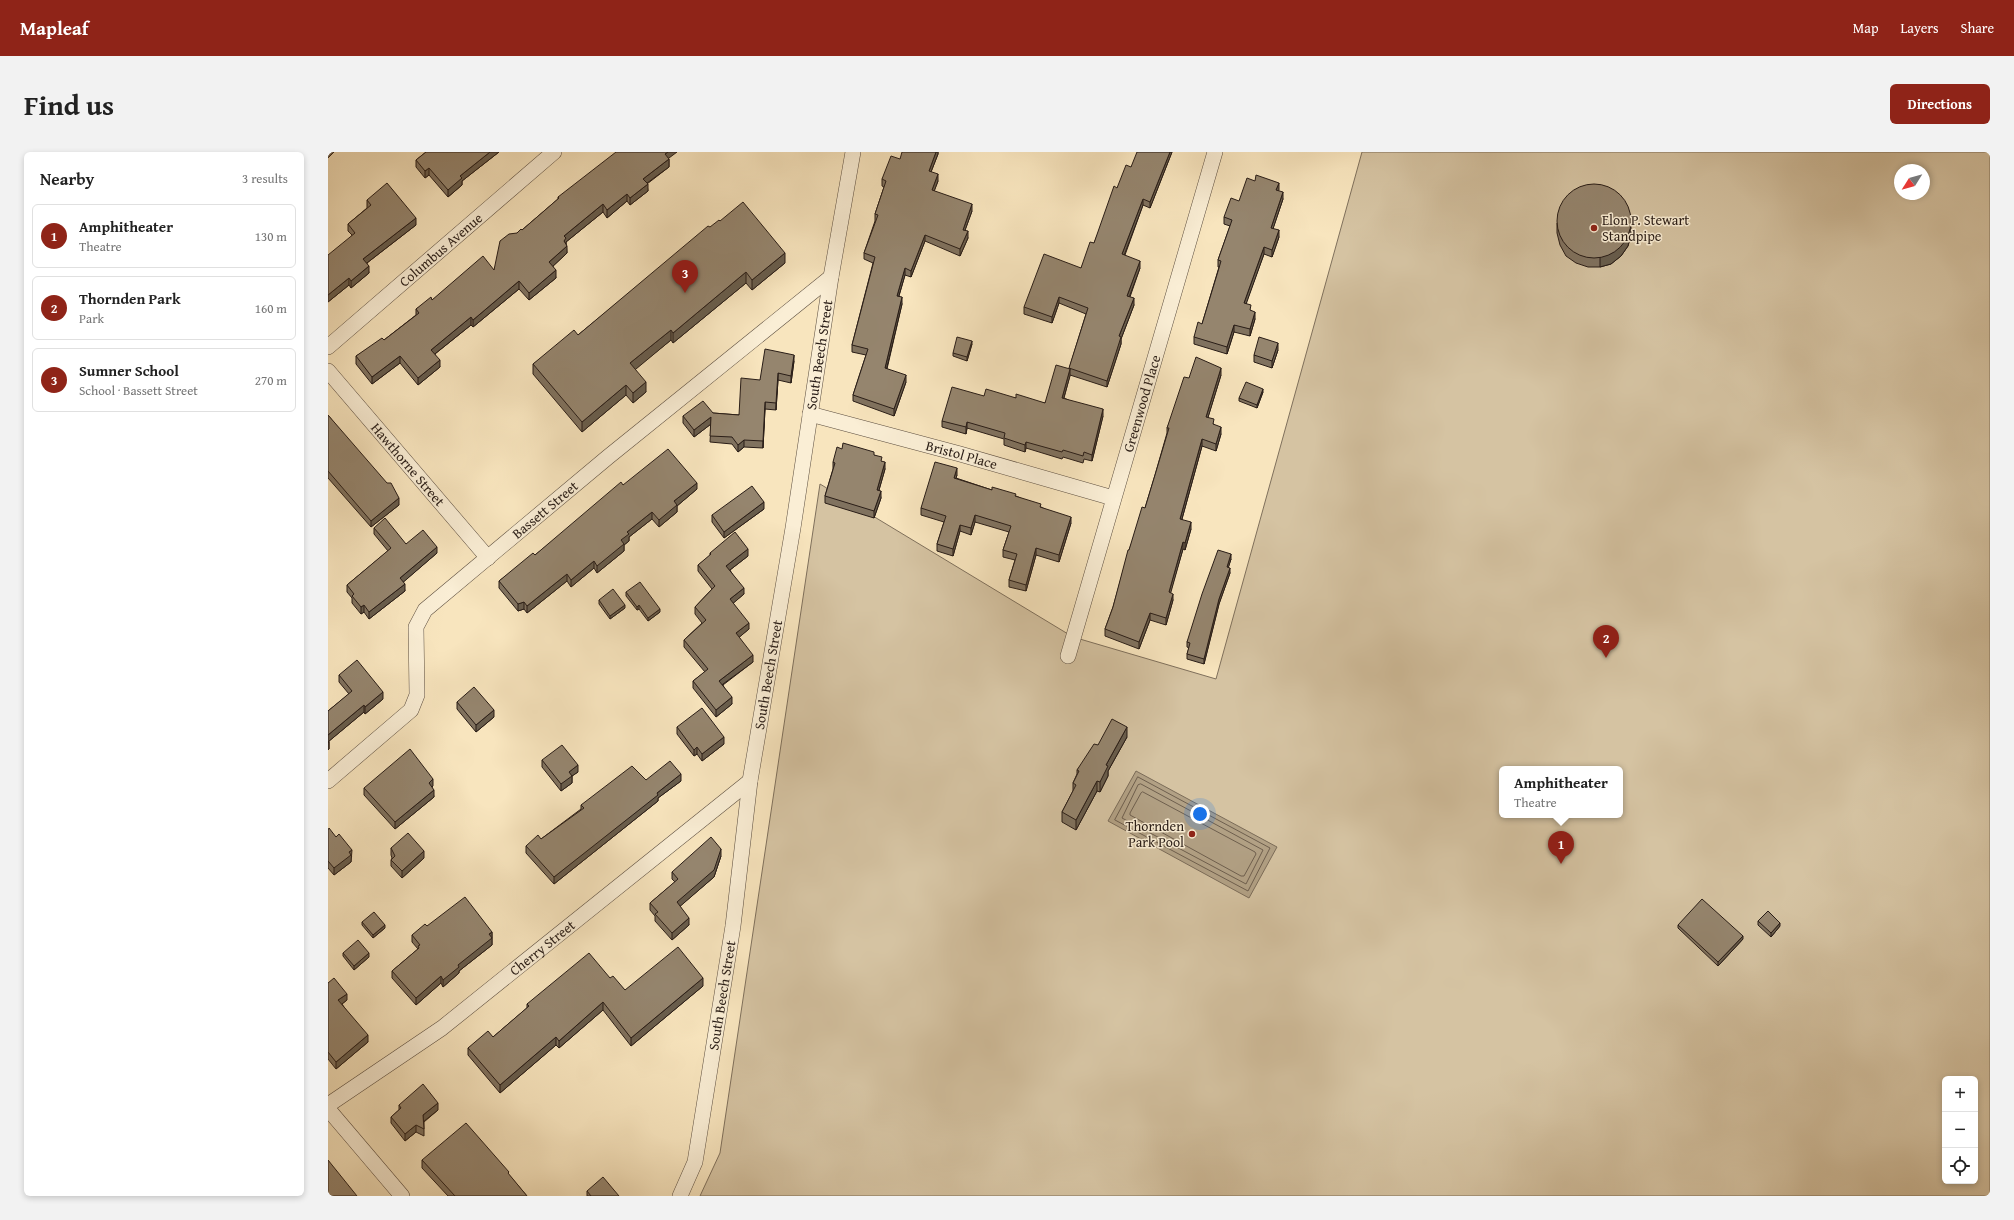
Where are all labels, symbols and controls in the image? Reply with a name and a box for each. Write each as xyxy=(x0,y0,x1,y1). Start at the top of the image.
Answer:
text: Mapleaf xyxy=(20,14,89,42)
text: Map xyxy=(1853,18,1879,38)
text: Layers xyxy=(1901,18,1939,38)
text: Share xyxy=(1961,18,1994,38)
text: Find us xyxy=(24,84,114,125)
button: Directions xyxy=(1890,84,1990,124)
north arrow xyxy=(1894,164,1930,200)
text: Nearby xyxy=(40,166,94,191)
text: 3 results xyxy=(242,169,288,188)
street label: Columbus Avenue xyxy=(395,208,487,291)
place label: Elon P. Stewart Standpipe xyxy=(1602,210,1689,246)
text: Amphitheater xyxy=(79,216,173,237)
marker: Elon P. Stewart Standpipe xyxy=(1589,223,1599,233)
text: 1 xyxy=(51,227,57,246)
text: 130 m xyxy=(255,227,287,246)
text: Theatre xyxy=(79,237,122,256)
pin: 3 xyxy=(672,260,698,293)
text: Thornden Park xyxy=(79,288,180,309)
street label: South Beech Street xyxy=(801,298,837,411)
text: 2 xyxy=(51,299,57,318)
text: 160 m xyxy=(255,299,287,318)
text: Park xyxy=(79,309,104,328)
street label: Greenwood Place xyxy=(1118,352,1165,454)
text: Sumner School xyxy=(79,360,179,381)
text: 3 xyxy=(51,371,57,390)
text: 270 m xyxy=(255,371,287,390)
text: School · Bassett Street xyxy=(79,381,198,400)
street label: Hawthorne Street xyxy=(366,418,450,511)
street label: Bristol Place xyxy=(924,435,1000,474)
street label: Bassett Street xyxy=(508,476,582,543)
street label: South Beech Street xyxy=(749,618,787,731)
pin: 2 xyxy=(1593,625,1619,658)
popup xyxy=(1499,766,1623,818)
text: Amphitheater xyxy=(1514,772,1608,793)
text: Theatre xyxy=(1514,793,1557,812)
your location xyxy=(1190,804,1210,824)
place label: Thornden Park Pool xyxy=(1126,816,1184,852)
marker: Thornden Park Pool xyxy=(1187,829,1197,839)
pin: 1 xyxy=(1548,831,1574,864)
street label: Cherry Street xyxy=(505,915,579,980)
street label: South Beech Street xyxy=(703,939,741,1052)
map controls xyxy=(1942,1076,1978,1184)
button: + xyxy=(1942,1076,1978,1112)
button: − xyxy=(1942,1112,1978,1148)
button: locate xyxy=(1942,1148,1978,1184)

